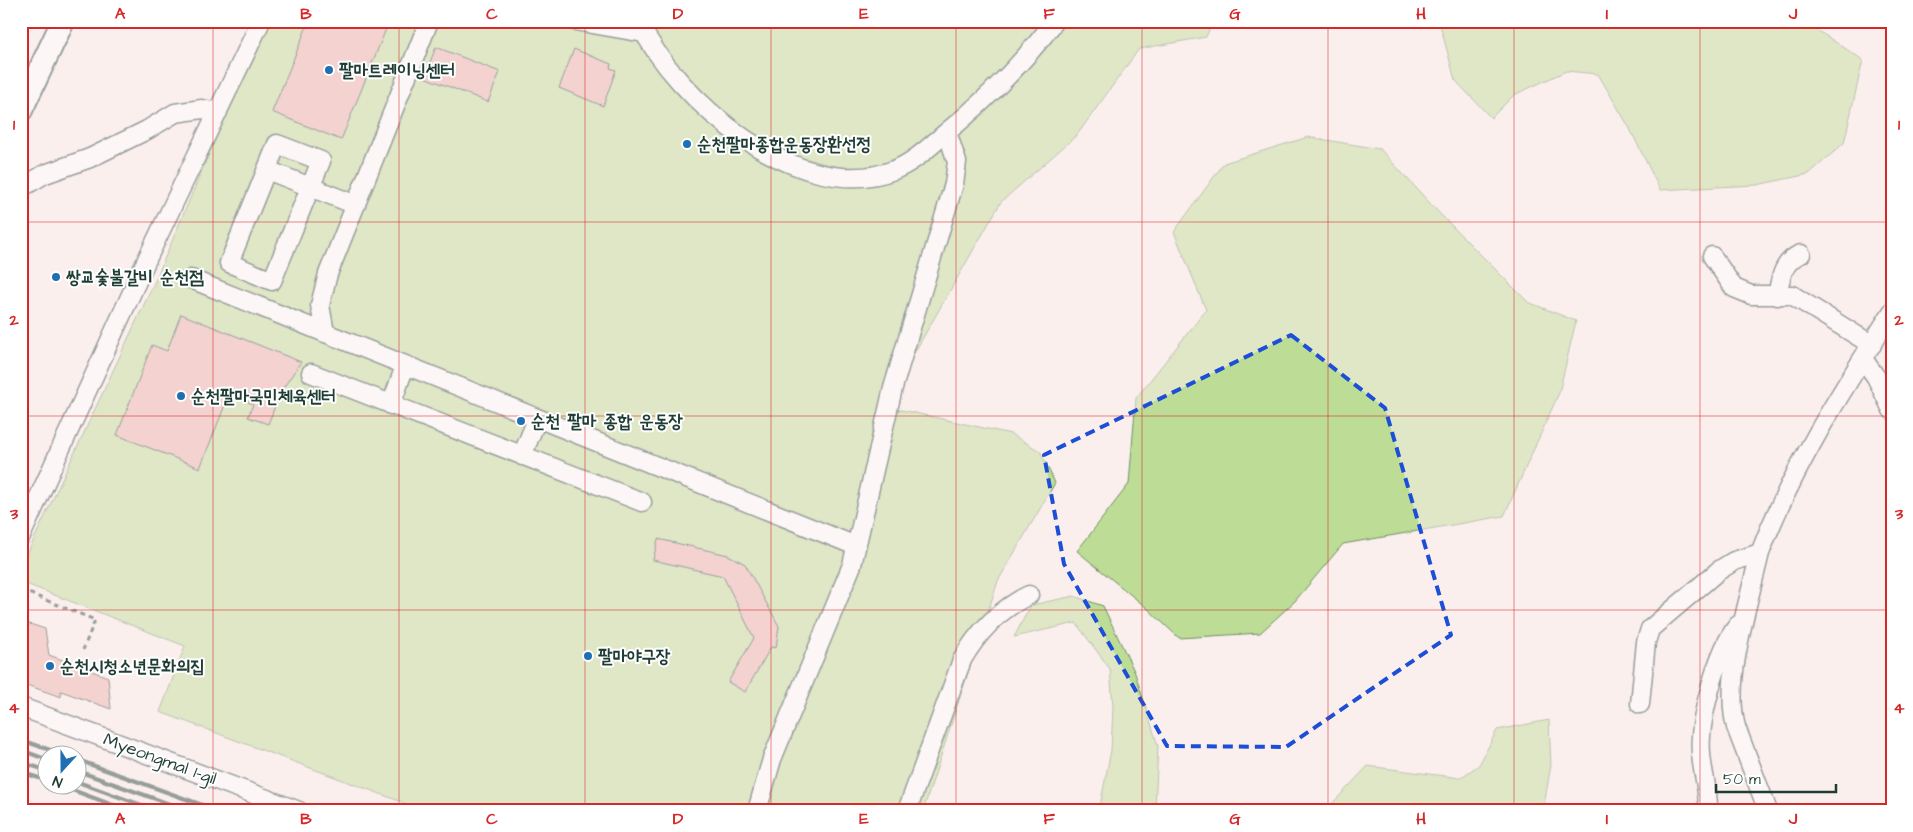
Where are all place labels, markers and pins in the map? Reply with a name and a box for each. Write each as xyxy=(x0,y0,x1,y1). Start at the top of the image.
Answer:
place label: 팔마트레이닝센터 xyxy=(339,58,455,83)
marker: 팔마트레이닝센터 xyxy=(323,64,335,76)
place label: 순천팔마종합운동장환선정 xyxy=(697,132,871,157)
marker: 순천팔마종합운동장환선정 xyxy=(681,138,693,150)
place label: 쌍교숯불갈비 순천점 xyxy=(66,265,204,290)
marker: 쌍교숯불갈비 순천점 xyxy=(50,271,62,283)
place label: 순천팔마국민체육센터 xyxy=(191,384,336,409)
marker: 순천팔마국민체육센터 xyxy=(175,390,187,402)
place label: 순천 팔마 종합 운동장 xyxy=(531,409,683,434)
marker: 순천 팔마 종합 운동장 xyxy=(515,415,527,427)
place label: 팔마야구장 xyxy=(598,644,671,669)
marker: 팔마야구장 xyxy=(582,650,594,662)
place label: 순천시청소년문화의집 xyxy=(60,654,205,679)
marker: 순천시청소년문화의집 xyxy=(44,660,56,672)

